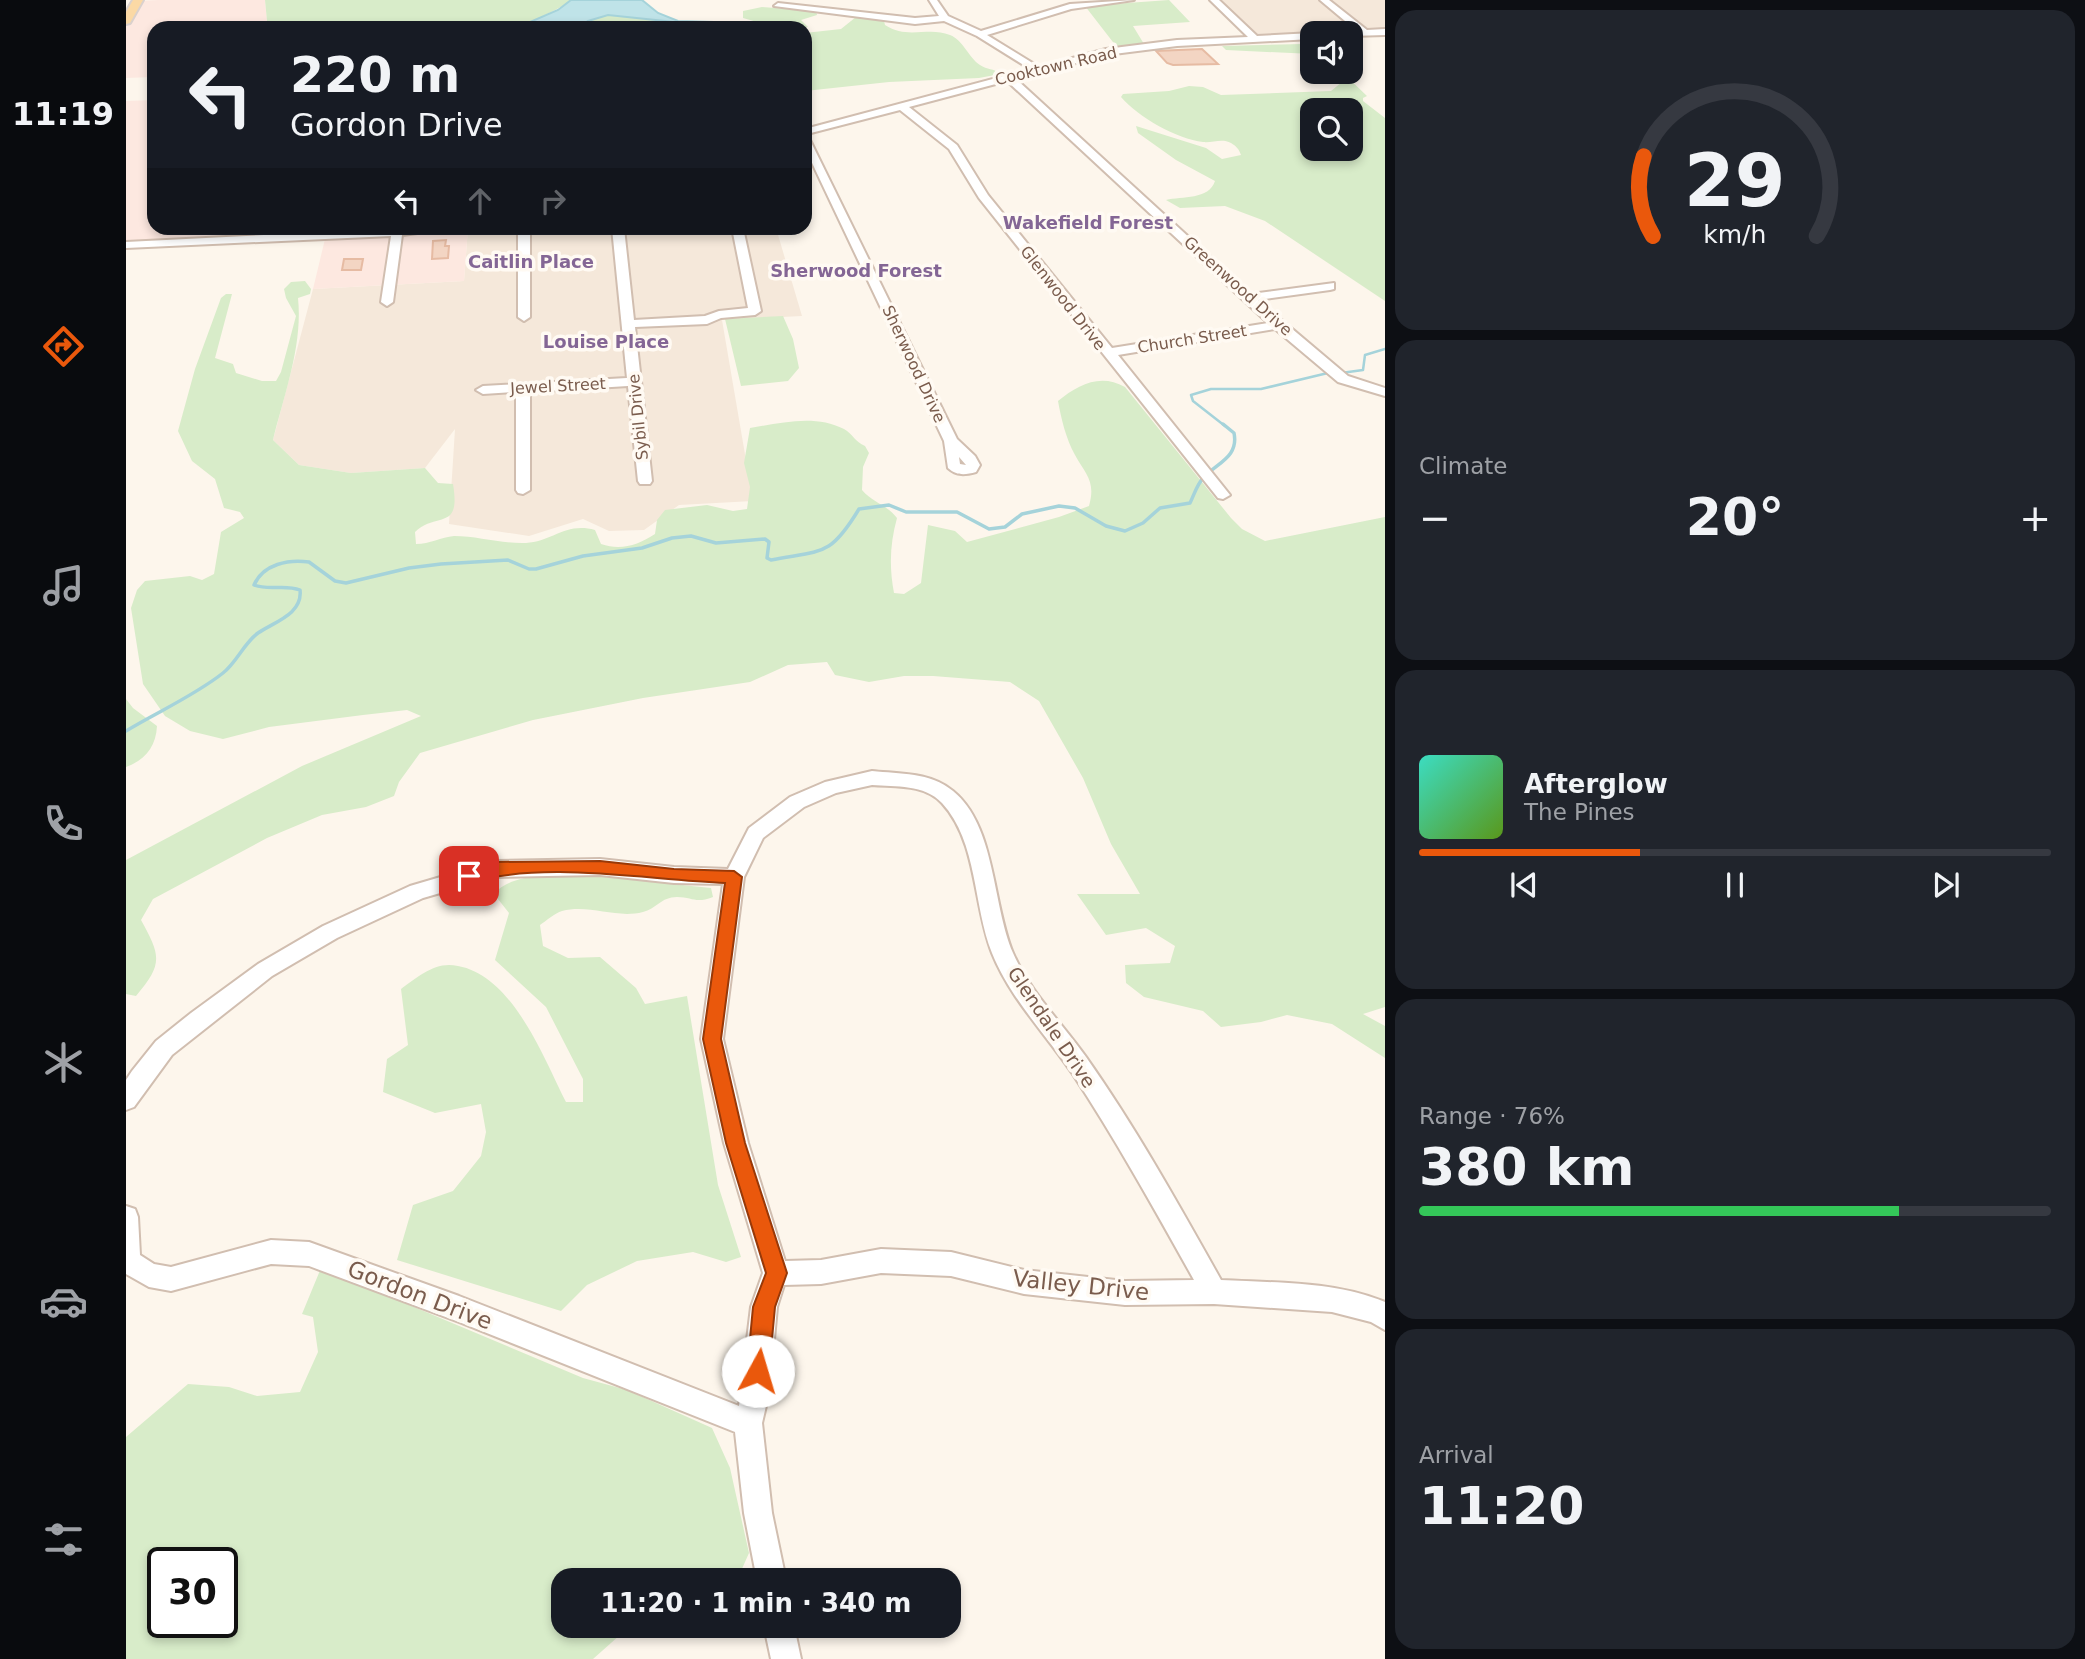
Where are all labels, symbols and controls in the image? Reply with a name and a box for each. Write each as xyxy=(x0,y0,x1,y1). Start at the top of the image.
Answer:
map controls xyxy=(1300,21,1363,161)
button: sound xyxy=(1300,21,1363,84)
street label: Cooktown Road xyxy=(993,43,1119,89)
text: 220 m xyxy=(290,47,460,104)
icon: left xyxy=(175,49,266,140)
text: 11:19 xyxy=(12,95,114,133)
button: search xyxy=(1300,98,1363,161)
text: Gordon Drive xyxy=(290,106,503,144)
text: 29 xyxy=(1684,138,1786,223)
icon: left xyxy=(388,182,426,220)
icon: ahead xyxy=(461,182,499,220)
icon: right xyxy=(534,182,572,220)
district label: Wakefield Forest xyxy=(1003,212,1174,233)
text: km/h xyxy=(1703,220,1767,249)
street label: Greenwood Drive xyxy=(1180,232,1296,340)
street label: Glenwood Drive xyxy=(1016,242,1110,354)
district label: Caitlin Place xyxy=(468,251,594,272)
district label: Sherwood Forest xyxy=(770,260,942,281)
street label: Sherwood Drive xyxy=(878,302,950,426)
street label: Church Street xyxy=(1136,321,1248,357)
icon: directions xyxy=(39,322,88,371)
district label: Louise Place xyxy=(543,331,669,352)
street label: Sybil Drive xyxy=(624,373,652,461)
street label: Jewel Street xyxy=(509,374,606,398)
text: Climate xyxy=(1419,453,1508,479)
text: 20° xyxy=(1686,487,1784,547)
text: − xyxy=(1419,496,1451,540)
text: + xyxy=(2019,496,2051,540)
icon: music xyxy=(39,561,88,610)
text: Afterglow xyxy=(1524,769,1668,799)
icon: phone xyxy=(39,799,88,848)
text: The Pines xyxy=(1524,799,1635,825)
pin xyxy=(439,846,499,906)
icon: arrive xyxy=(450,857,488,895)
icon: previous xyxy=(1505,866,1543,904)
icon: pause xyxy=(1716,866,1754,904)
icon: next xyxy=(1927,866,1965,904)
street label: Glendale Drive xyxy=(1003,962,1101,1092)
icon: climate xyxy=(39,1038,88,1087)
text: Range · 76% xyxy=(1419,1103,1565,1129)
text: 380 km xyxy=(1419,1137,1634,1197)
street label: Gordon Drive xyxy=(344,1255,496,1335)
street label: Valley Drive xyxy=(1011,1265,1151,1305)
icon: car xyxy=(39,1277,88,1326)
position arrow xyxy=(721,1334,795,1408)
text: Arrival xyxy=(1419,1442,1494,1468)
text: 11:20 xyxy=(1419,1476,1585,1536)
icon: filters xyxy=(39,1515,88,1564)
speed limit sign: 30 xyxy=(147,1547,238,1638)
text: 11:20 · 1 min · 340 m xyxy=(601,1588,911,1618)

